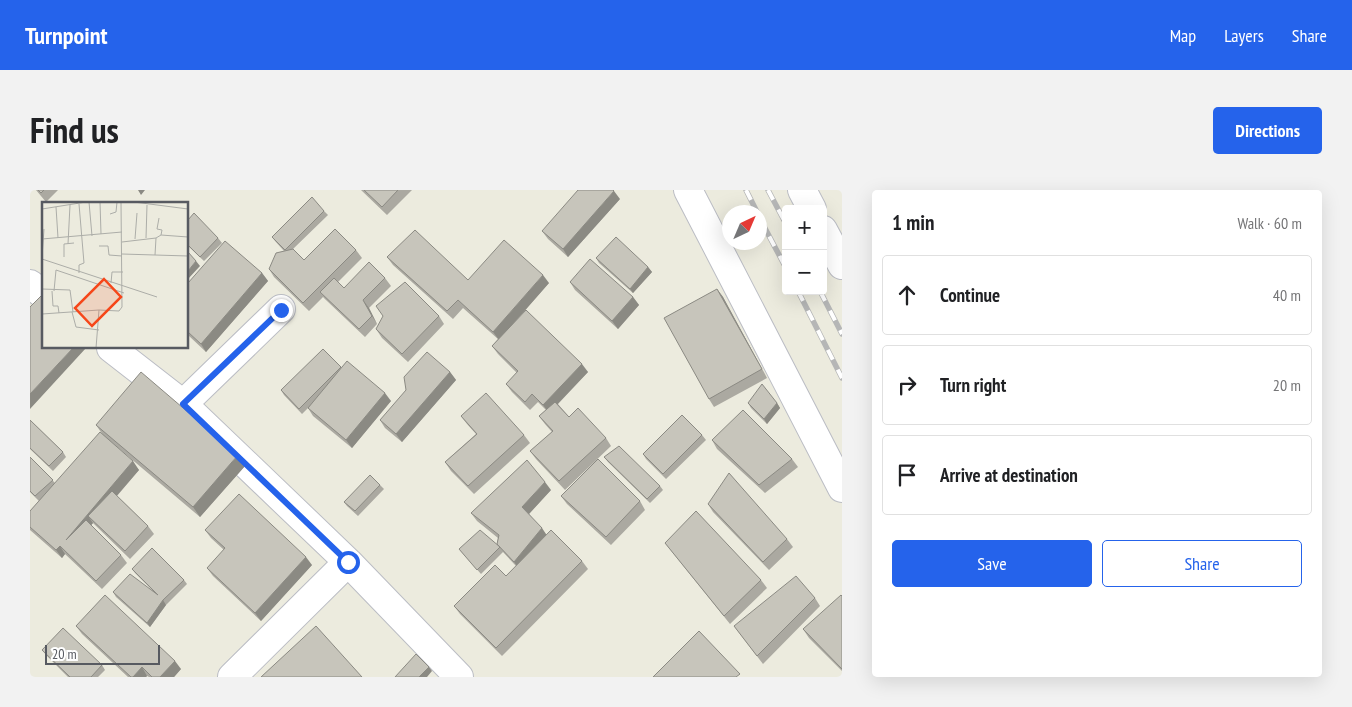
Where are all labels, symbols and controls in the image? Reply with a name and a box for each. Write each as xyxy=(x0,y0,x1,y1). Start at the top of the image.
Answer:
text: Turnpoint xyxy=(25,20,107,51)
text: Map xyxy=(1170,24,1196,47)
text: Layers xyxy=(1224,24,1264,47)
text: Share xyxy=(1292,24,1327,47)
text: Find us xyxy=(30,107,119,153)
button: Directions xyxy=(1213,107,1322,154)
inset map xyxy=(42,202,189,349)
north arrow xyxy=(722,205,767,250)
map controls xyxy=(782,205,827,295)
button: + xyxy=(782,205,827,250)
text: 1 min xyxy=(892,209,934,236)
text: Walk · 60 m xyxy=(1237,213,1302,233)
button: − xyxy=(782,250,827,295)
icon: ahead xyxy=(893,281,921,309)
text: Continue xyxy=(940,283,1000,307)
text: 40 m xyxy=(1273,285,1301,305)
route end xyxy=(270,299,293,322)
icon: right xyxy=(893,371,921,399)
text: Turn right xyxy=(940,373,1006,397)
text: 20 m xyxy=(1273,375,1301,395)
icon: arrive xyxy=(893,461,921,489)
text: Arrive at destination xyxy=(940,463,1078,487)
button: Save xyxy=(892,540,1092,587)
button: Share xyxy=(1102,540,1302,587)
route start xyxy=(337,551,360,574)
scale bar xyxy=(45,642,160,665)
text: 20 m xyxy=(52,645,77,663)

